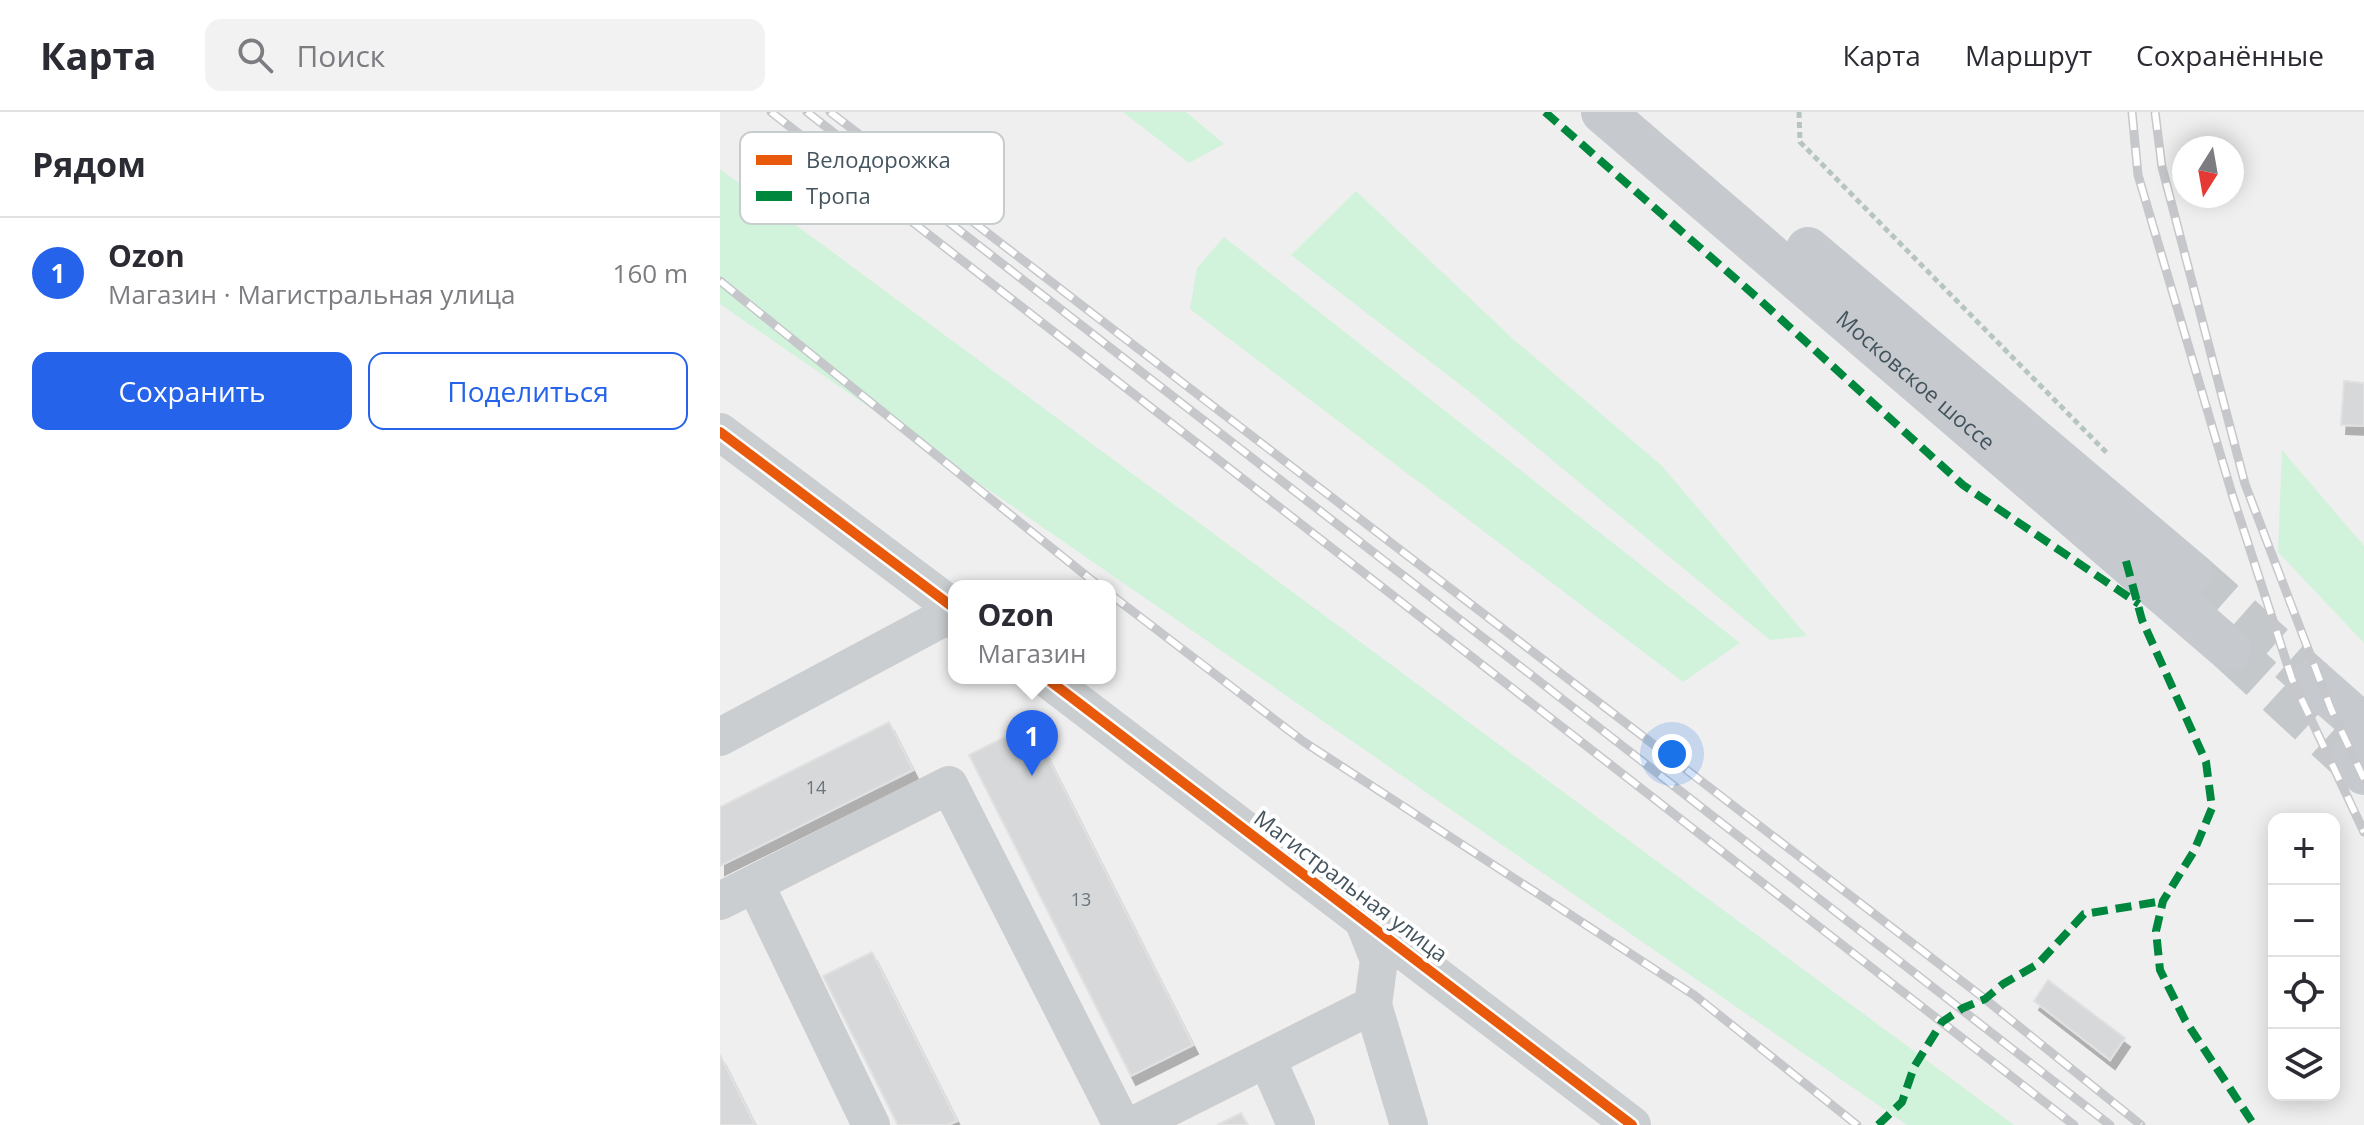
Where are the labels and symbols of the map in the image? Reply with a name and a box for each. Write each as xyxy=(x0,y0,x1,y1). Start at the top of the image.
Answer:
legend xyxy=(740,132,1004,224)
north arrow xyxy=(2172,136,2244,208)
text: Велодорожка xyxy=(806,144,951,174)
text: Тропа xyxy=(806,180,871,210)
street label: Московское шоссе xyxy=(1831,303,2002,456)
pin: 1 xyxy=(1006,710,1058,776)
your location xyxy=(1652,734,1692,774)
house number: 14 xyxy=(806,775,826,799)
street label: Магистральная улица xyxy=(1249,802,1455,968)
house number: 13 xyxy=(1071,887,1091,911)

